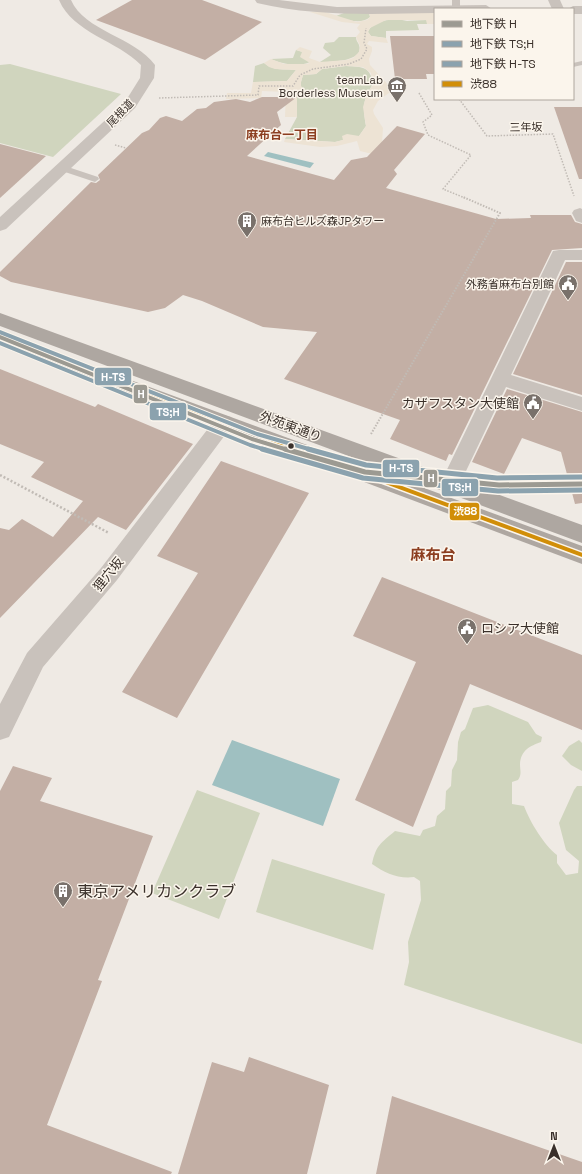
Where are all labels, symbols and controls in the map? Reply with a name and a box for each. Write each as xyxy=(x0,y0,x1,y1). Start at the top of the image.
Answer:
legend xyxy=(434,8,574,100)
text: 地下鉄 H xyxy=(470,16,517,32)
text: 地下鉄 TS;H xyxy=(470,36,534,52)
text: 地下鉄 H-TS xyxy=(470,56,536,72)
place label: teamLab Borderless Museum xyxy=(279,73,383,100)
museum icon: teamLab Borderless Museum xyxy=(386,75,408,103)
text: 渋88 xyxy=(470,76,497,92)
street label: 尾根道 xyxy=(104,96,136,130)
street label: 三年坂 xyxy=(509,120,543,134)
district label: 麻布台一丁目 xyxy=(246,127,318,143)
building icon: 麻布台ヒルズ森JPタワー xyxy=(236,210,258,238)
place label: 麻布台ヒルズ森JPタワー xyxy=(261,214,384,228)
public building icon: 外務省麻布台別館 xyxy=(557,273,579,301)
place label: 外務省麻布台別館 xyxy=(466,277,554,291)
line badge: H-TS xyxy=(94,367,132,386)
text: H-TS xyxy=(101,370,125,384)
line badge: H xyxy=(133,384,148,404)
text: H xyxy=(137,387,145,401)
public building icon: カザフスタン大使館 xyxy=(522,392,544,420)
place label: カザフスタン大使館 xyxy=(402,395,519,412)
line badge: TS;H xyxy=(149,402,187,421)
text: TS;H xyxy=(156,405,180,419)
street label: 外苑東通り xyxy=(257,407,324,446)
unlabelled marker xyxy=(286,441,296,451)
line badge: H-TS xyxy=(382,459,420,478)
text: H-TS xyxy=(389,461,413,475)
line badge: H xyxy=(423,469,438,488)
text: H xyxy=(427,471,435,485)
line badge: TS;H xyxy=(441,478,479,497)
text: TS;H xyxy=(448,480,472,494)
line badge: 渋88 xyxy=(449,502,480,521)
text: 渋88 xyxy=(453,504,477,518)
district label: 麻布台 xyxy=(410,545,456,564)
street label: 狸穴坂 xyxy=(90,554,127,595)
public building icon: ロシア大使館 xyxy=(456,617,478,645)
place label: ロシア大使館 xyxy=(481,620,559,637)
building icon: 東京アメリカンクラブ xyxy=(52,880,74,908)
place label: 東京アメリカンクラブ xyxy=(77,881,236,902)
north arrow xyxy=(534,1126,574,1166)
text: N xyxy=(550,1129,558,1143)

